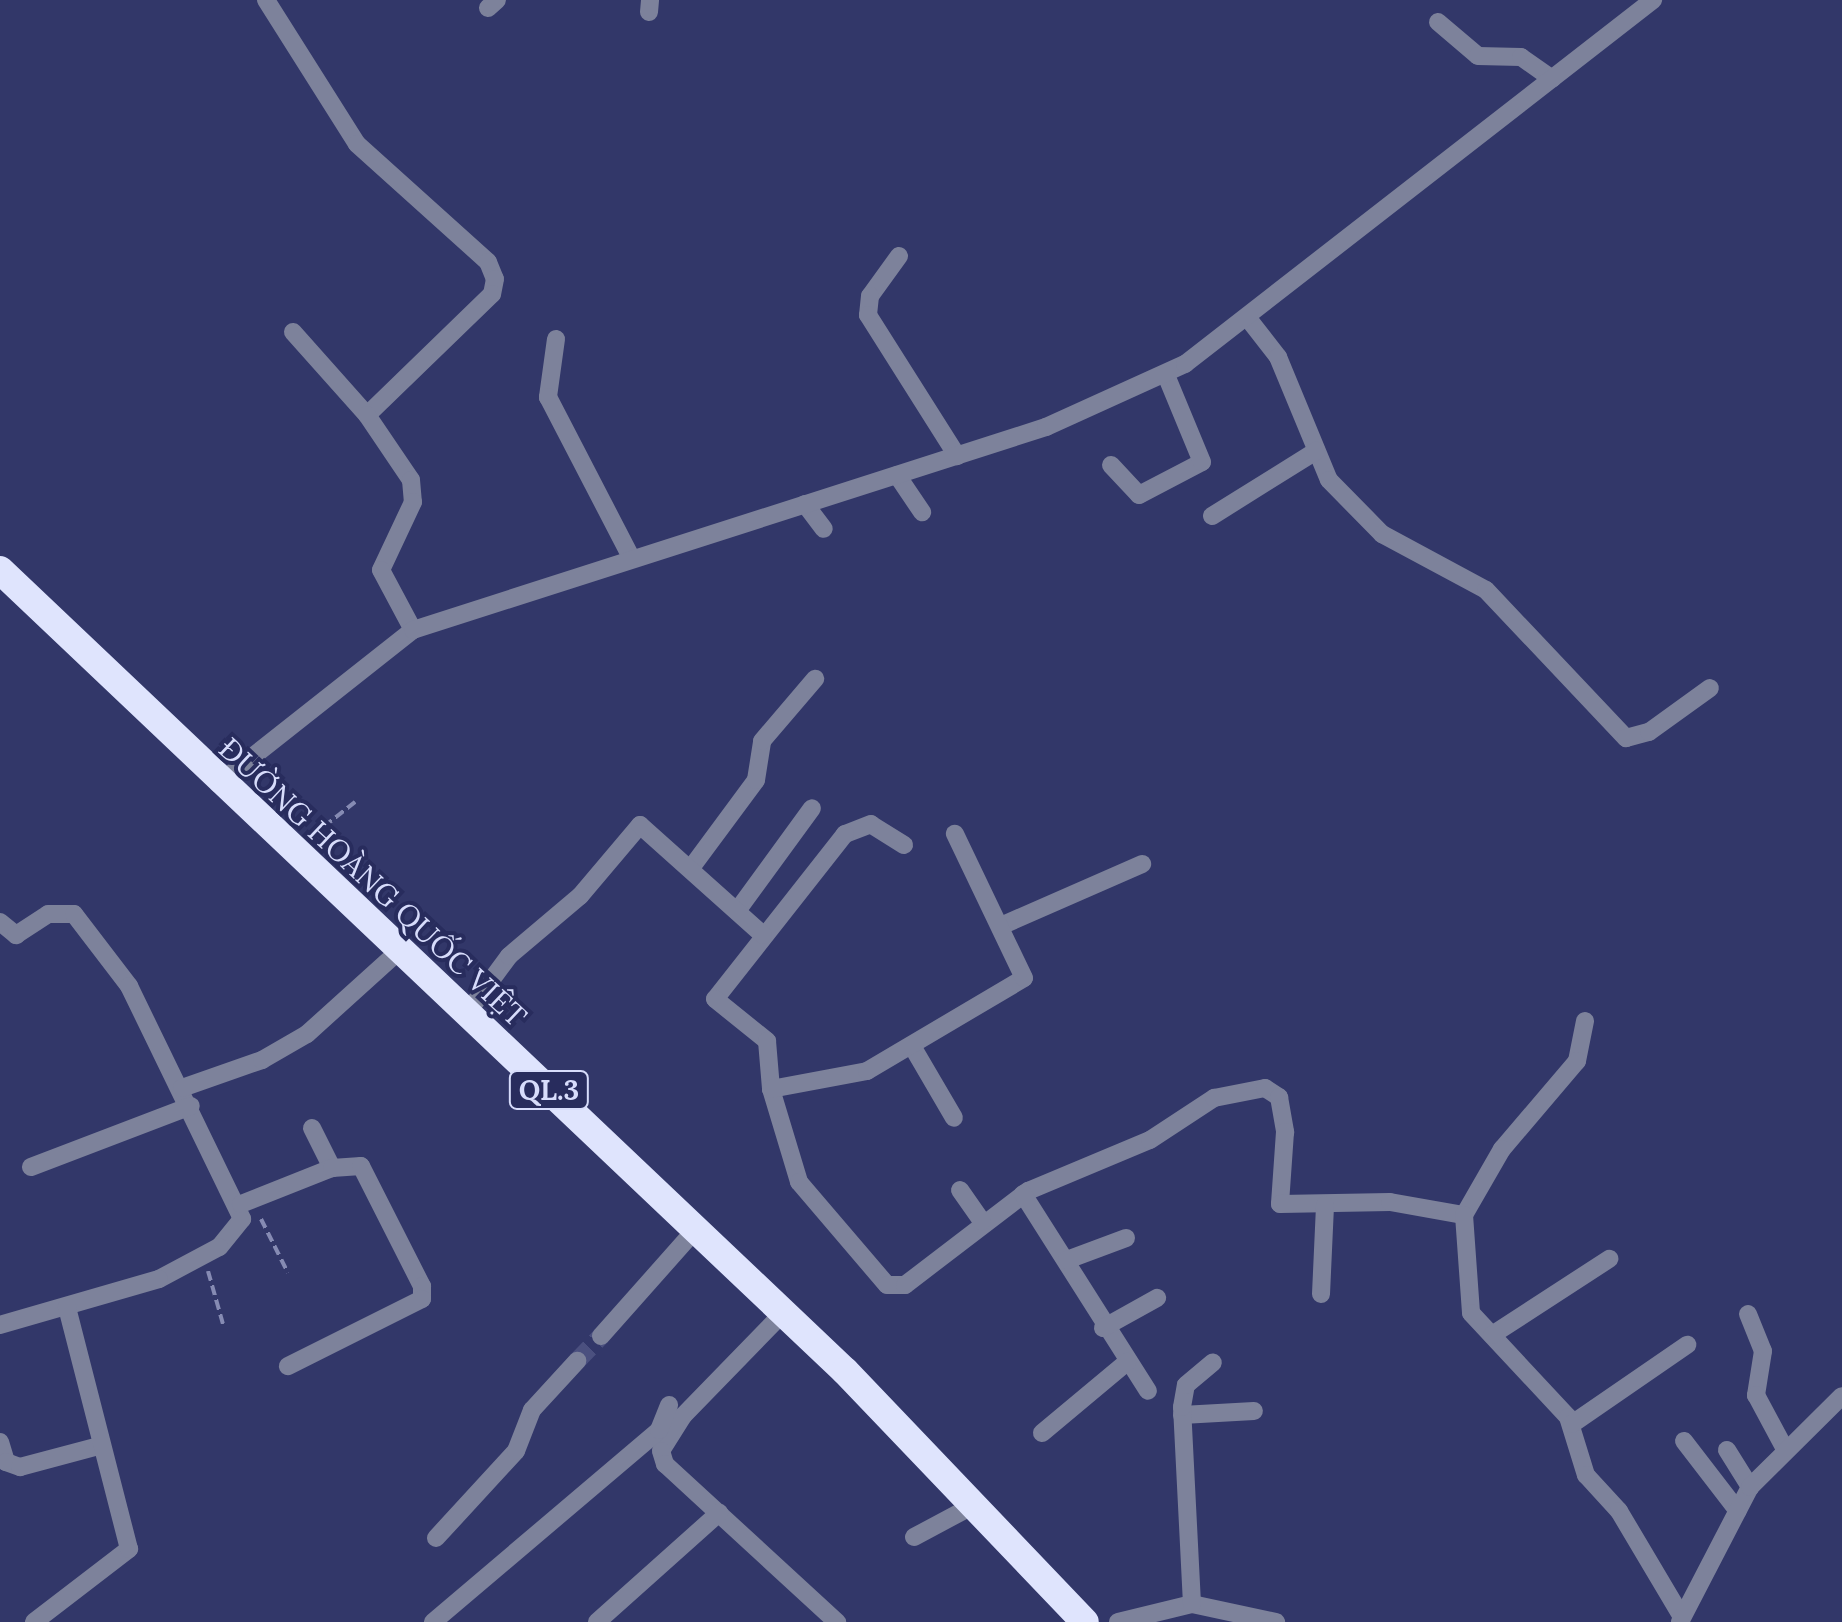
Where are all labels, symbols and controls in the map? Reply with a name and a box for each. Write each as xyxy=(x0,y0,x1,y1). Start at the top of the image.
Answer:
street label: ĐƯỜNG HOÀNG QUỐC VIỆT xyxy=(212,730,534,1034)
road number: QL.3 xyxy=(506,1067,592,1113)

